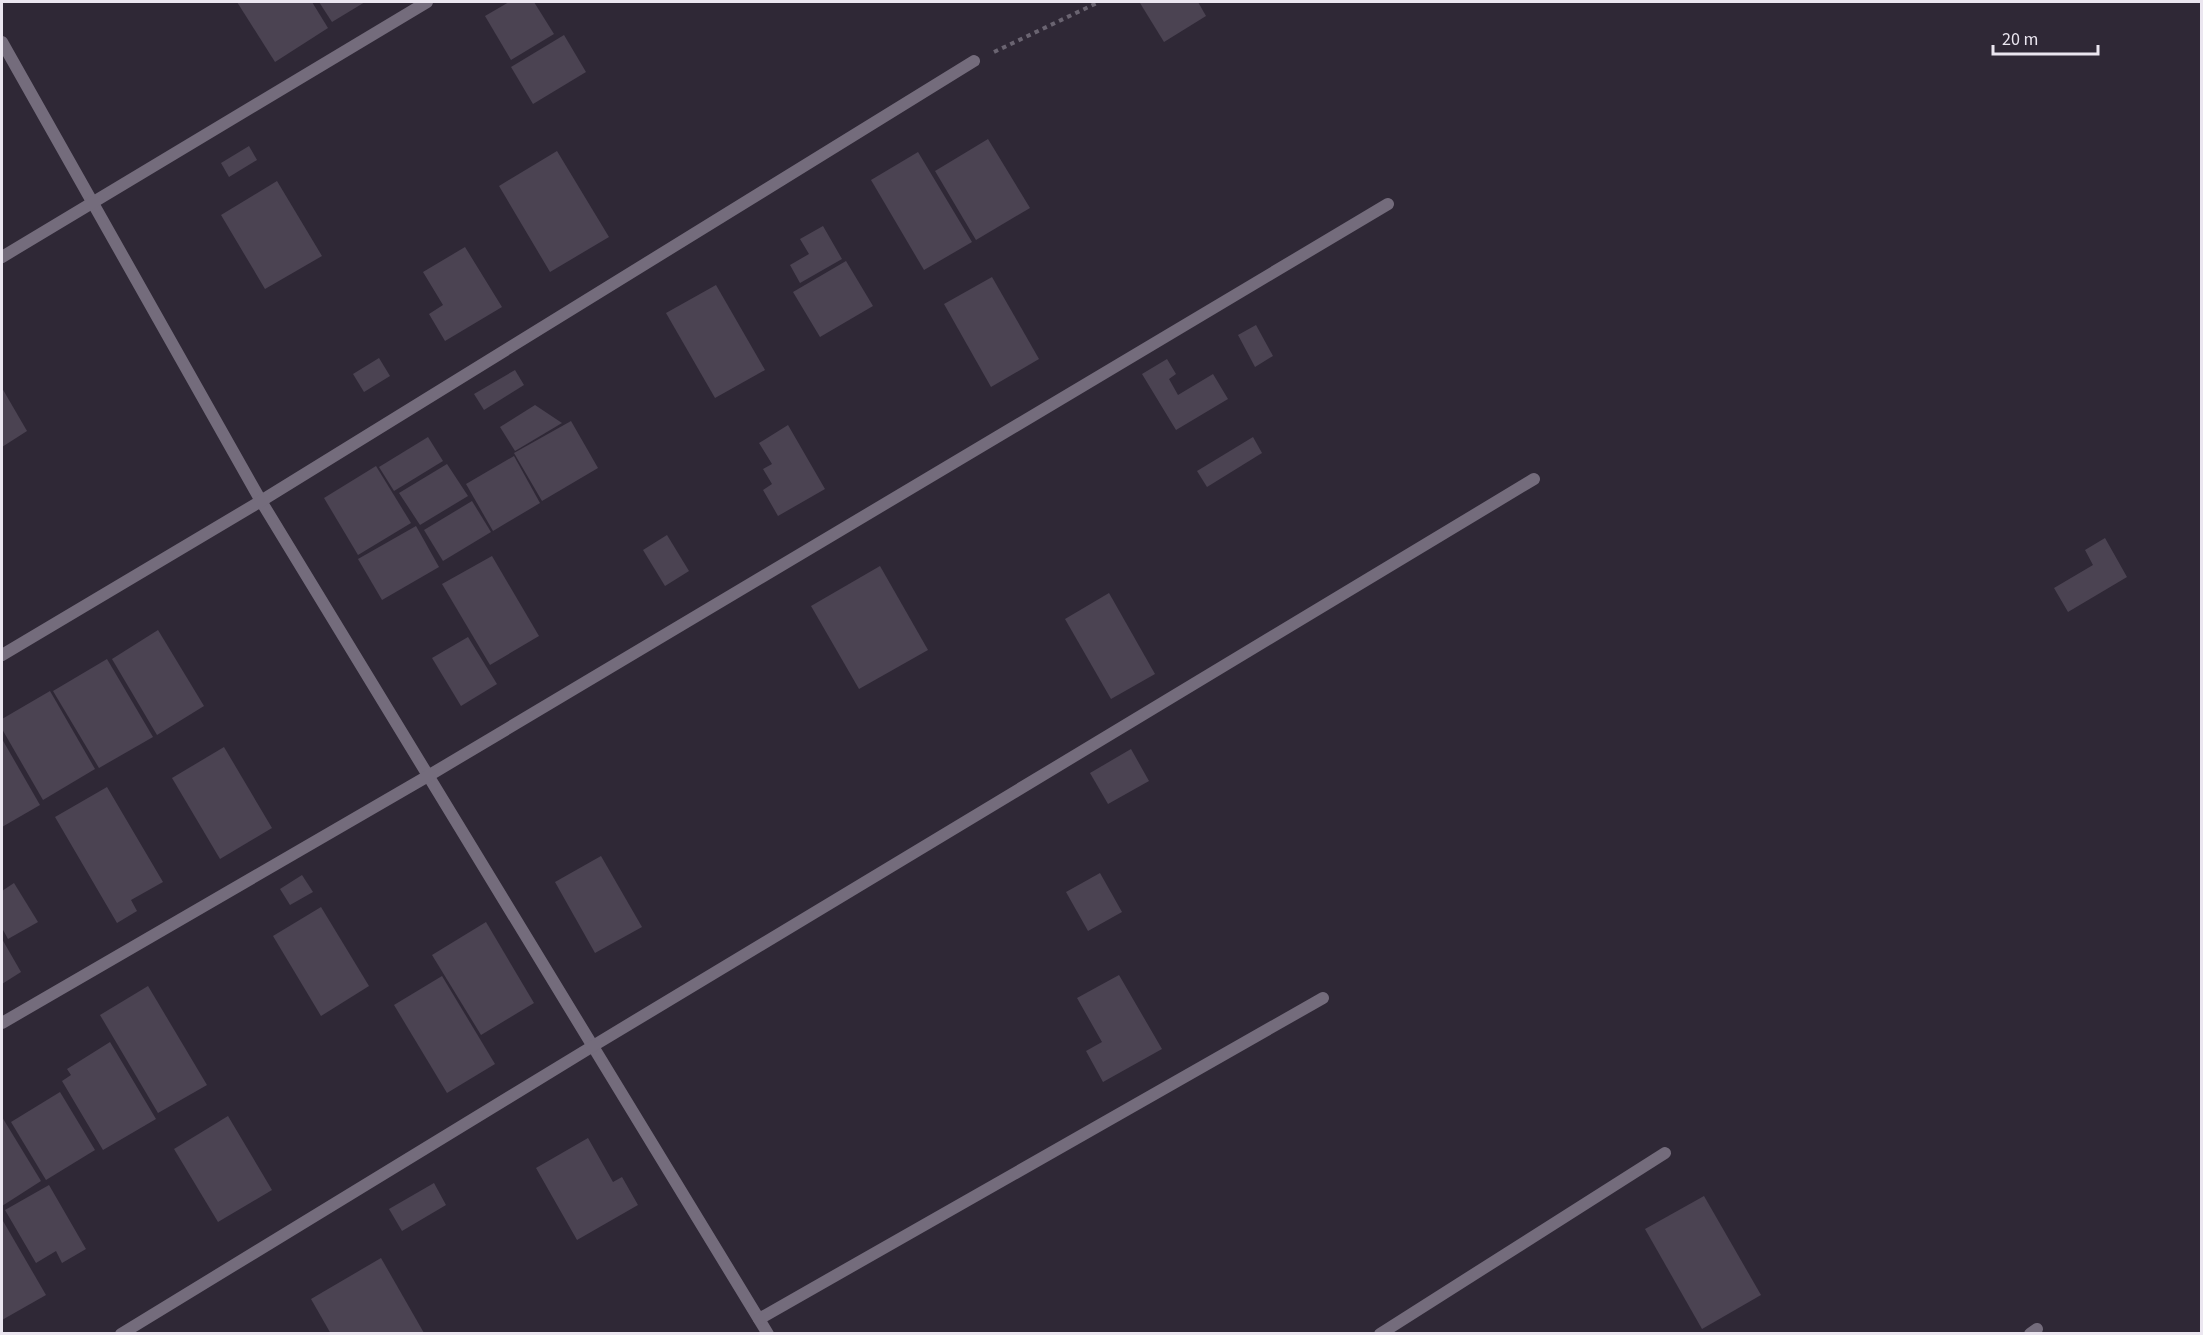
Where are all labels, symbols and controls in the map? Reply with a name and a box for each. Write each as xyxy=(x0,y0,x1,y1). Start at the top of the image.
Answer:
scale bar xyxy=(1993,18,2098,56)
text: 20 m xyxy=(2002,27,2038,52)

